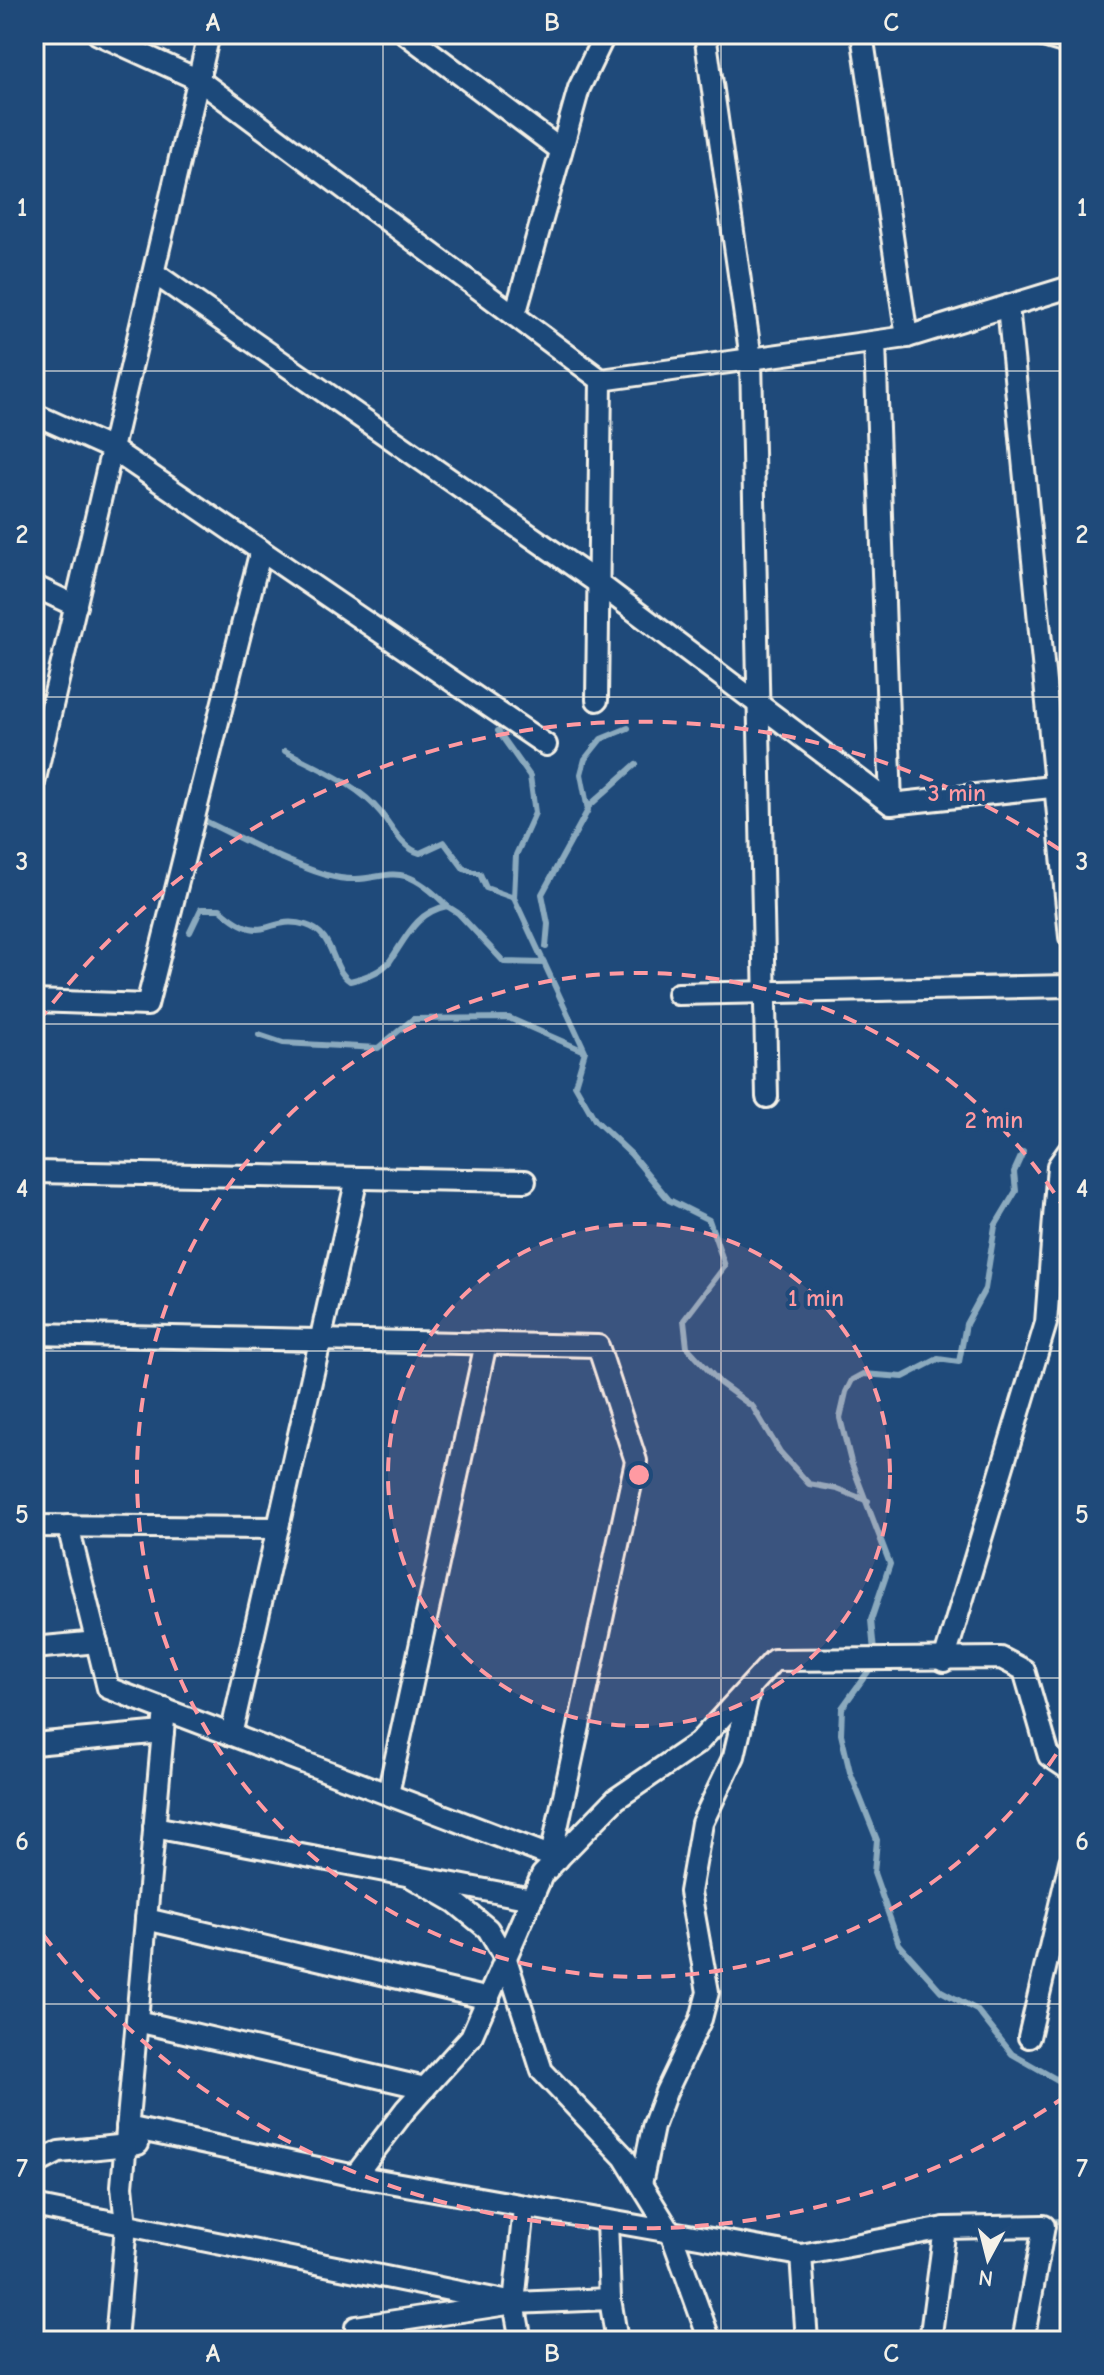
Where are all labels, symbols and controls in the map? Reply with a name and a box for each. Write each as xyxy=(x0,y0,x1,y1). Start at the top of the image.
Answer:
text: A xyxy=(206,8,221,38)
text: B xyxy=(544,8,560,38)
text: C xyxy=(883,8,899,38)
text: 1 xyxy=(17,193,27,223)
text: 1 xyxy=(1077,193,1087,223)
text: 2 xyxy=(16,520,28,550)
text: 2 xyxy=(1076,520,1088,550)
text: 3 min xyxy=(928,779,986,807)
text: 3 xyxy=(16,847,28,877)
text: 3 xyxy=(1076,847,1088,877)
text: 2 min xyxy=(965,1106,1023,1134)
text: 4 xyxy=(16,1174,28,1204)
text: 4 xyxy=(1076,1174,1088,1204)
text: 1 min xyxy=(788,1284,844,1312)
centre of rings xyxy=(625,1461,653,1489)
text: 5 xyxy=(15,1500,29,1530)
text: 5 xyxy=(1075,1500,1089,1530)
text: 6 xyxy=(15,1827,29,1857)
text: 6 xyxy=(1075,1827,1089,1857)
text: 7 xyxy=(16,2154,28,2184)
text: 7 xyxy=(1076,2154,1088,2184)
north arrow xyxy=(948,2219,1028,2299)
text: N xyxy=(977,2264,994,2292)
text: A xyxy=(206,2339,221,2369)
text: B xyxy=(544,2339,560,2369)
text: C xyxy=(883,2339,899,2369)

